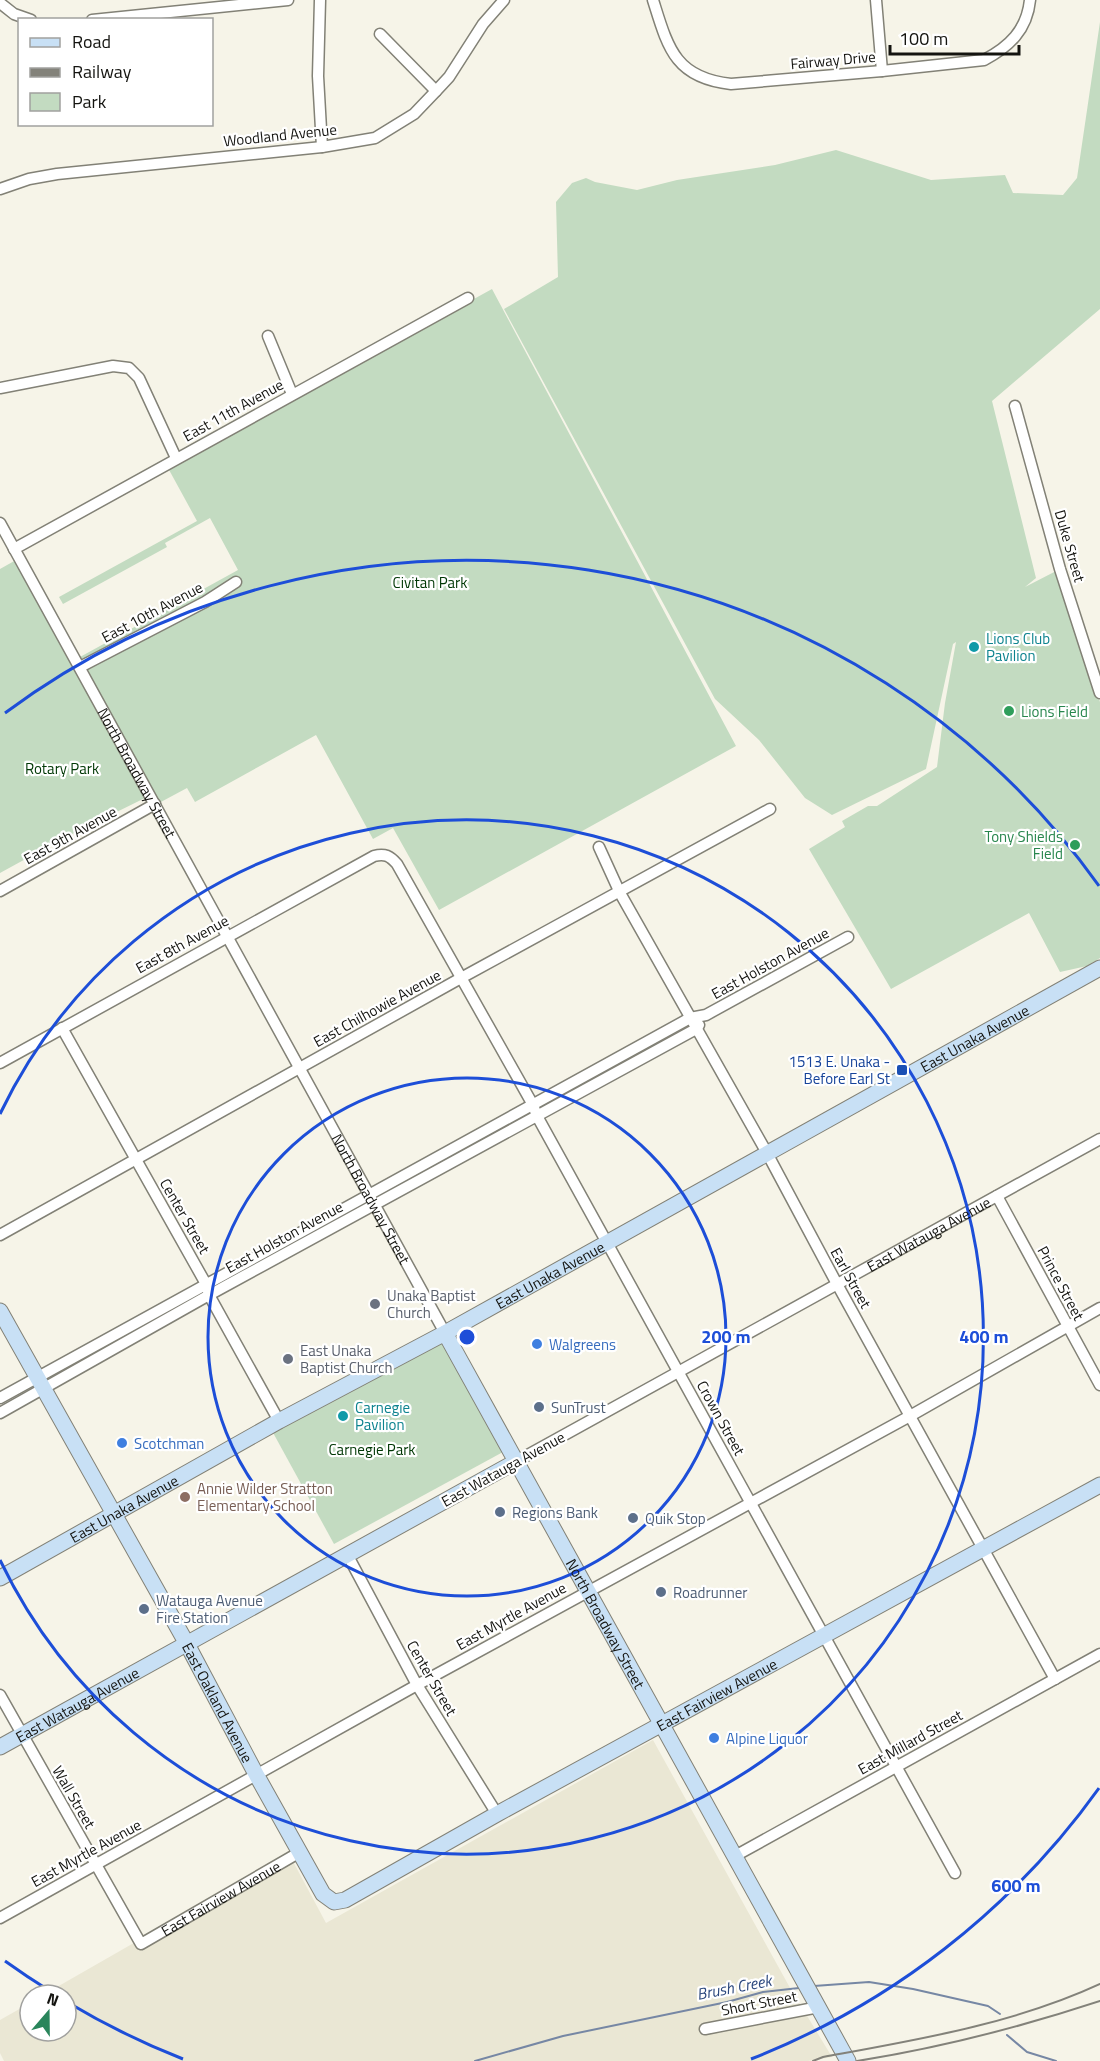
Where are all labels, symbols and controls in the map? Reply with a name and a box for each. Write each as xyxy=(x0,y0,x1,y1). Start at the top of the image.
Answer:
legend xyxy=(18,18,213,126)
scale bar xyxy=(890,18,1019,56)
text: 100 m xyxy=(899,25,948,52)
text: Road xyxy=(72,28,111,55)
street label: Fairway Drive xyxy=(789,45,877,75)
text: Railway xyxy=(72,58,132,85)
text: Park xyxy=(72,88,107,115)
street label: Woodland Avenue xyxy=(222,118,338,152)
street label: East 11th Avenue xyxy=(179,373,287,447)
street label: Duke Street xyxy=(1049,507,1091,586)
park label: Civitan Park xyxy=(393,571,467,594)
street label: East 10th Avenue xyxy=(97,576,207,648)
place label: Lions Club Pavilion xyxy=(986,627,1050,667)
marker: Lions Club Pavilion xyxy=(967,640,981,654)
place label: Lions Field xyxy=(1021,700,1088,723)
street label: North Broadway Street xyxy=(92,703,183,843)
marker: Lions Field xyxy=(1002,704,1016,718)
park label: Rotary Park xyxy=(25,757,99,780)
street label: East 9th Avenue xyxy=(19,800,121,870)
place label: Tony Shields Field xyxy=(985,825,1063,865)
marker: Tony Shields Field xyxy=(1068,838,1082,852)
street label: East 8th Avenue xyxy=(131,909,233,979)
street label: East Holston Avenue xyxy=(707,921,833,1005)
street label: East Chilhowie Avenue xyxy=(309,963,445,1053)
street label: East Unaka Avenue xyxy=(916,998,1033,1078)
place label: 1513 E. Unaka - Before Earl St xyxy=(789,1050,891,1090)
marker: 1513 E. Unaka - Before Earl St xyxy=(895,1063,909,1077)
street label: North Broadway Street xyxy=(326,1129,417,1269)
street label: Center Street xyxy=(154,1174,216,1259)
street label: East Watauga Avenue xyxy=(862,1190,994,1277)
street label: East Holston Avenue xyxy=(221,1195,347,1279)
street label: East Unaka Avenue xyxy=(491,1235,608,1314)
street label: Prince Street xyxy=(1032,1242,1091,1325)
street label: Earl Street xyxy=(825,1243,878,1313)
place label: Unaka Baptist Church xyxy=(387,1284,476,1324)
marker: Unaka Baptist Church xyxy=(368,1297,382,1311)
text: 200 m xyxy=(701,1323,751,1350)
text: 400 m xyxy=(959,1323,1009,1350)
centre of rings xyxy=(457,1327,477,1347)
place label: Walgreens xyxy=(549,1333,616,1356)
marker: Walgreens xyxy=(530,1337,544,1351)
place label: East Unaka Baptist Church xyxy=(300,1339,393,1379)
marker: East Unaka Baptist Church xyxy=(281,1352,295,1366)
street label: Crown Street xyxy=(691,1376,751,1460)
place label: Carnegie Pavilion xyxy=(355,1396,410,1436)
place label: SunTrust xyxy=(551,1396,606,1419)
marker: SunTrust xyxy=(532,1400,546,1414)
marker: Carnegie Pavilion xyxy=(336,1409,350,1423)
street label: East Watauga Avenue xyxy=(437,1425,569,1513)
place label: Scotchman xyxy=(134,1432,204,1455)
marker: Scotchman xyxy=(115,1436,129,1450)
park label: Carnegie Park xyxy=(328,1438,416,1461)
street label: East Unaka Avenue xyxy=(65,1469,182,1548)
place label: Annie Wilder Stratton Elementary School xyxy=(197,1477,333,1517)
marker: Annie Wilder Stratton Elementary School xyxy=(178,1490,192,1504)
place label: Regions Bank xyxy=(512,1501,598,1524)
marker: Regions Bank xyxy=(493,1505,507,1519)
place label: Quik Stop xyxy=(645,1507,706,1530)
marker: Quik Stop xyxy=(626,1511,640,1525)
street label: North Broadway Street xyxy=(560,1554,651,1693)
street label: East Myrtle Avenue xyxy=(452,1576,570,1656)
place label: Roadrunner xyxy=(673,1581,748,1604)
marker: Roadrunner xyxy=(654,1585,668,1599)
place label: Watauga Avenue Fire Station xyxy=(156,1589,263,1629)
marker: Watauga Avenue Fire Station xyxy=(137,1602,151,1616)
street label: Center Street xyxy=(401,1636,463,1721)
street label: East Oakland Avenue xyxy=(177,1638,259,1767)
street label: East Fairview Avenue xyxy=(652,1652,781,1737)
street label: East Watauga Avenue xyxy=(11,1661,143,1748)
street label: East Millard Street xyxy=(853,1703,967,1780)
place label: Alpine Liquor xyxy=(726,1727,808,1750)
marker: Alpine Liquor xyxy=(707,1731,721,1745)
street label: Wall Street xyxy=(47,1761,102,1833)
street label: East Myrtle Avenue xyxy=(27,1813,145,1893)
street label: East Fairview Avenue xyxy=(157,1854,284,1942)
text: 600 m xyxy=(991,1872,1041,1899)
water label: Brush Creek xyxy=(695,1968,775,2006)
north arrow xyxy=(18,1983,78,2043)
street label: Short Street xyxy=(719,1984,799,2022)
text: N xyxy=(44,1986,62,2012)

